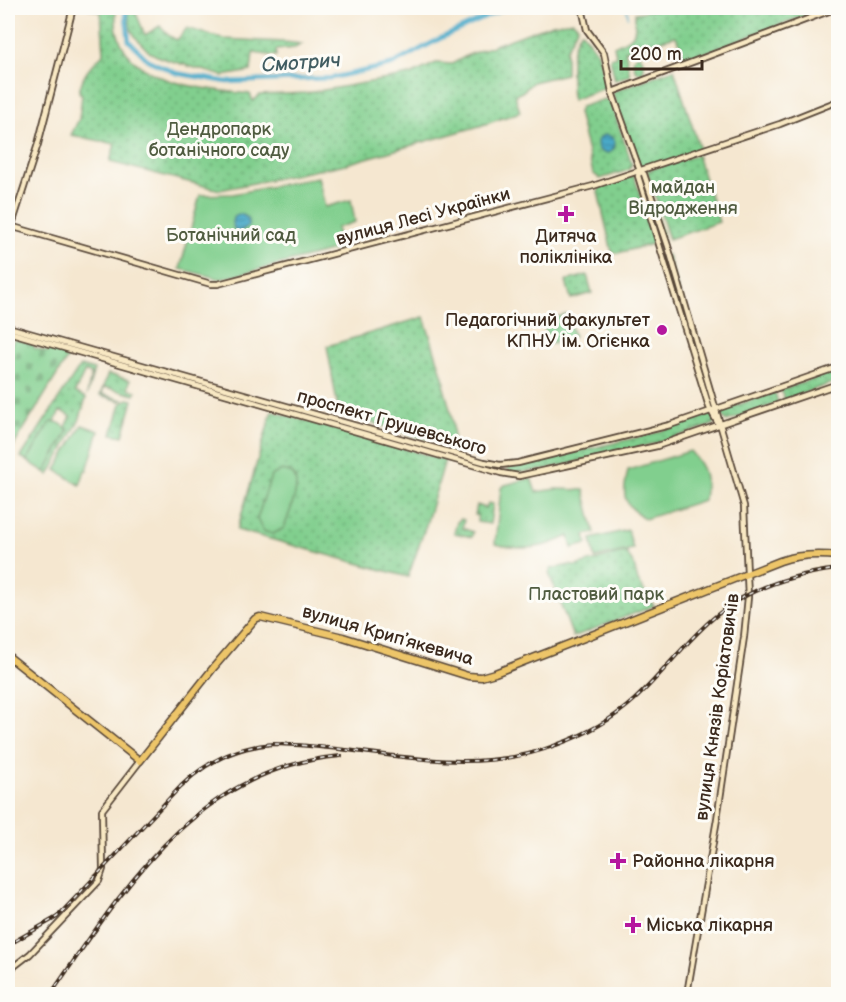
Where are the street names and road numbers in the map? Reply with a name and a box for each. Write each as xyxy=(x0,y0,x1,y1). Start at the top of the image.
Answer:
street label: вулиця Лесі Українки xyxy=(334,183,512,250)
street label: проспект Грушевського xyxy=(295,385,489,460)
street label: вулиця Князів Коріатовичів xyxy=(691,592,744,822)
street label: вулиця Крипʼякевича xyxy=(300,601,476,670)

